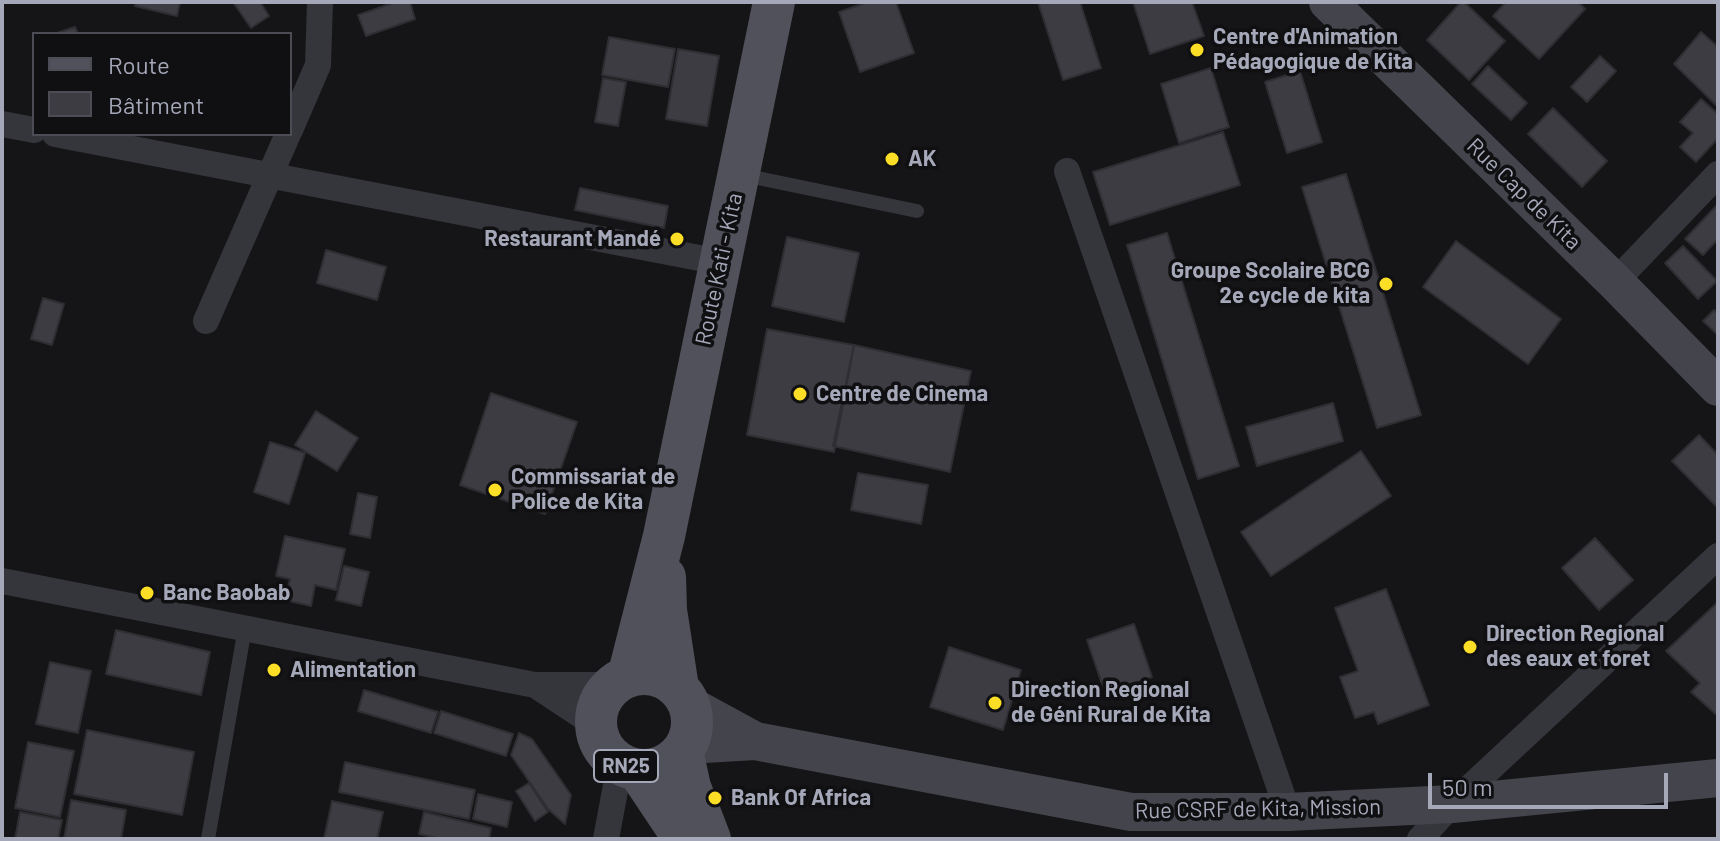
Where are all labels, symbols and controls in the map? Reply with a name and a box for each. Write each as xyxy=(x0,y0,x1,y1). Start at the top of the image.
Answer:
place label: Centre d'Animation Pédagogique de Kita xyxy=(1213,24,1413,76)
legend xyxy=(32,32,292,136)
marker: Centre d'Animation Pédagogique de Kita xyxy=(1188,41,1206,59)
text: Route xyxy=(108,50,170,79)
text: Bâtiment xyxy=(108,90,204,119)
street label: Rue Cap de Kita xyxy=(1461,133,1587,255)
place label: AK xyxy=(908,146,937,172)
marker: AK xyxy=(883,150,901,168)
street label: Route Kati - Kita xyxy=(690,190,748,348)
place label: Restaurant Mandé xyxy=(484,226,661,252)
marker: Restaurant Mandé xyxy=(668,230,686,248)
place label: Groupe Scolaire BCG 2e cycle de kita xyxy=(1171,258,1370,310)
marker: Groupe Scolaire BCG 2e cycle de kita xyxy=(1377,275,1395,293)
place label: Centre de Cinema xyxy=(816,381,988,407)
marker: Centre de Cinema xyxy=(791,385,809,403)
place label: Commissariat de Police de Kita xyxy=(511,464,675,516)
marker: Commissariat de Police de Kita xyxy=(486,481,504,499)
place label: Banc Baobab xyxy=(163,580,290,606)
marker: Banc Baobab xyxy=(138,584,156,602)
place label: Direction Regional des eaux et foret xyxy=(1486,621,1664,672)
marker: Direction Regional des eaux et foret xyxy=(1461,638,1479,656)
place label: Alimentation xyxy=(290,657,416,683)
marker: Alimentation xyxy=(265,661,283,679)
place label: Direction Regional de Géni Rural de Kita xyxy=(1011,677,1211,728)
marker: Direction Regional de Géni Rural de Kita xyxy=(986,694,1004,712)
road number: RN25 xyxy=(594,750,658,782)
scale bar xyxy=(1432,757,1672,807)
text: 50 m xyxy=(1442,772,1493,801)
place label: Bank Of Africa xyxy=(731,785,871,811)
marker: Bank Of Africa xyxy=(706,789,724,807)
street label: Rue CSRF de Kita, Mission xyxy=(1135,794,1381,824)

